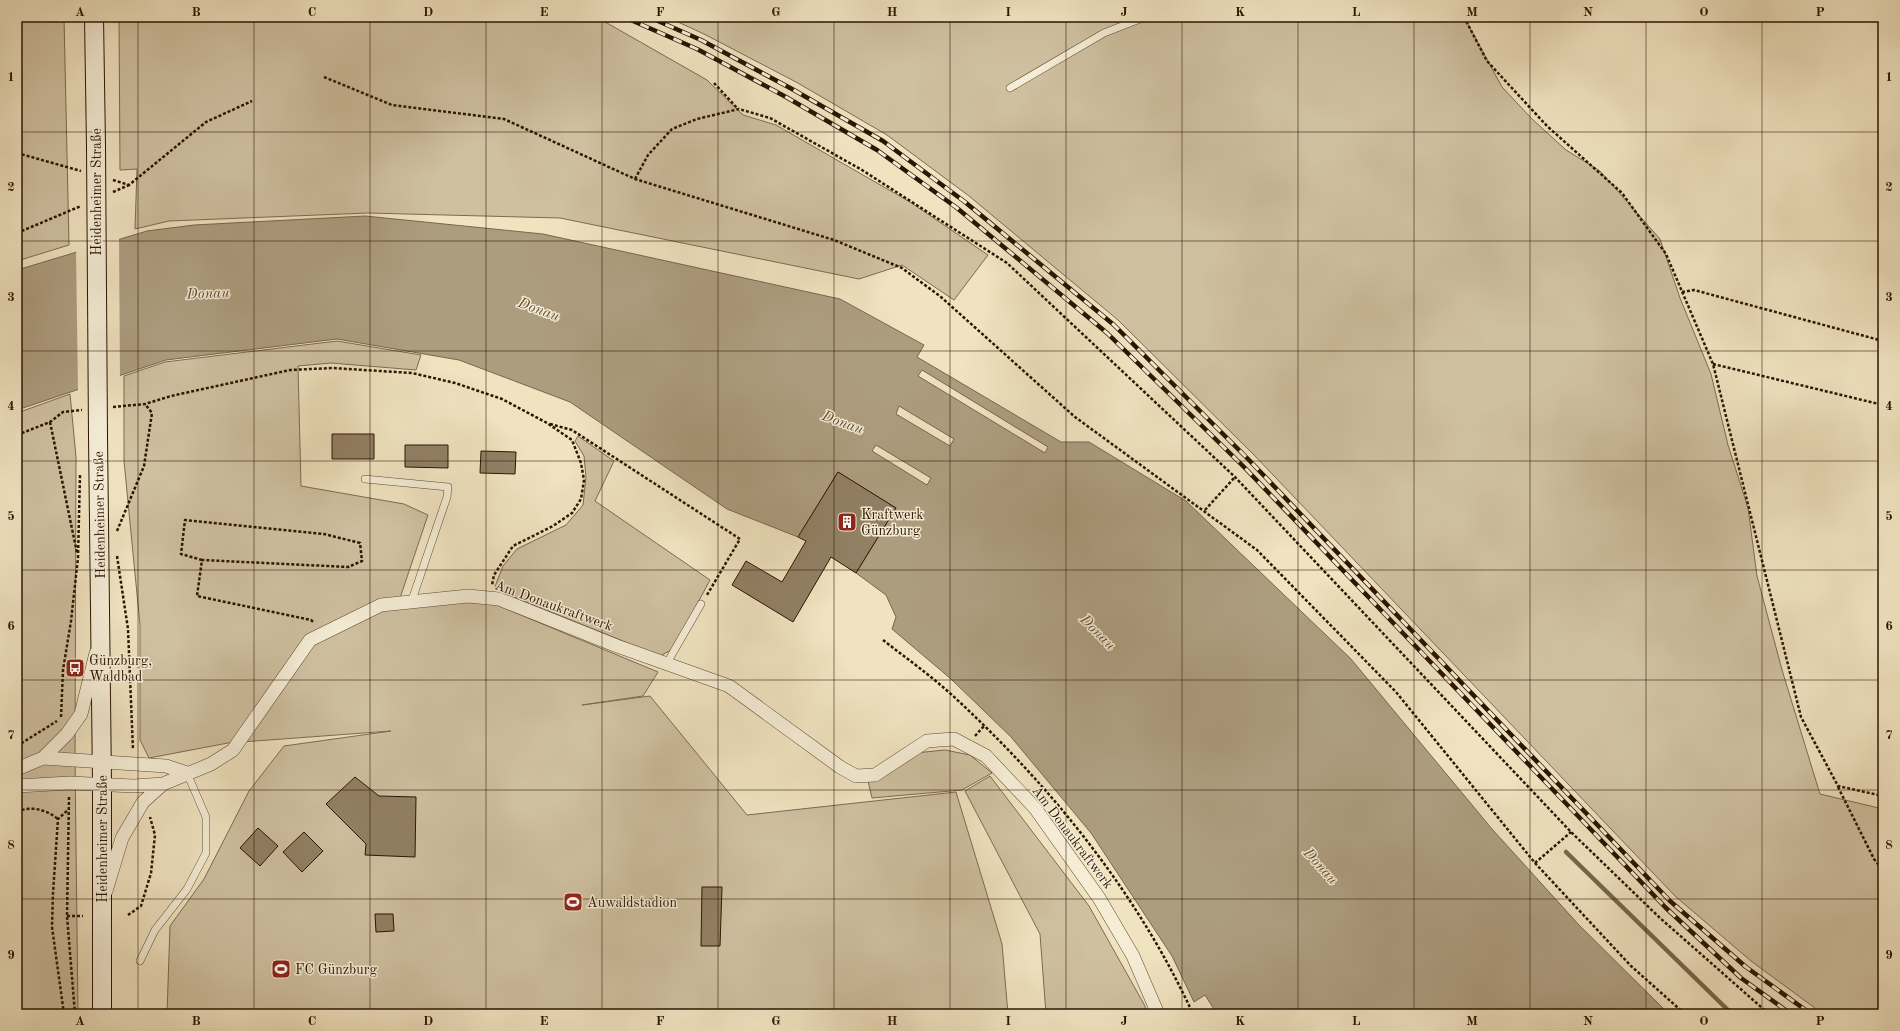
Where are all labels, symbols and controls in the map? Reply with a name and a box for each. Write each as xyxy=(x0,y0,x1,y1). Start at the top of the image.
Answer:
text: A xyxy=(75,6,85,19)
text: B xyxy=(191,6,201,19)
text: C xyxy=(308,6,316,19)
text: D xyxy=(423,6,433,19)
text: E xyxy=(540,6,549,19)
text: F xyxy=(656,6,665,19)
text: G xyxy=(771,6,781,19)
text: H xyxy=(887,6,898,19)
text: I xyxy=(1005,6,1011,19)
text: J xyxy=(1120,6,1128,19)
text: K xyxy=(1235,6,1245,19)
text: L xyxy=(1352,6,1361,19)
text: M xyxy=(1466,6,1478,19)
text: N xyxy=(1583,6,1593,19)
text: O xyxy=(1699,6,1709,19)
text: P xyxy=(1815,6,1825,19)
text: 1 xyxy=(7,71,15,84)
text: 1 xyxy=(1885,71,1893,84)
street label: Heidenheimer Straße xyxy=(90,128,104,256)
text: 2 xyxy=(7,181,15,194)
text: 2 xyxy=(1885,181,1893,194)
water label: Donau xyxy=(185,286,230,303)
text: 3 xyxy=(7,291,15,304)
text: 3 xyxy=(1885,291,1893,304)
water label: Donau xyxy=(515,296,562,325)
text: 4 xyxy=(7,400,15,413)
text: 4 xyxy=(1885,400,1893,413)
water label: Donau xyxy=(819,409,866,438)
street label: Heidenheimer Straße xyxy=(92,451,108,579)
place label: Kraftwerk Günzburg xyxy=(861,508,923,538)
text: 5 xyxy=(7,510,15,523)
text: 5 xyxy=(1885,510,1893,523)
building icon: Kraftwerk Günzburg xyxy=(836,511,858,533)
street label: Am Donaukraftwerk xyxy=(493,578,615,634)
water label: Donau xyxy=(1076,612,1118,654)
text: 6 xyxy=(7,620,15,633)
text: 6 xyxy=(1885,620,1893,633)
place label: Günzburg, Waldbad xyxy=(89,654,152,684)
bus stop icon: Günzburg, Waldbad xyxy=(64,657,86,679)
text: 7 xyxy=(7,729,15,742)
text: 7 xyxy=(1885,729,1893,742)
street label: Heidenheimer Straße xyxy=(96,775,110,903)
street label: Am Donaukraftwerk xyxy=(1029,784,1115,892)
text: 8 xyxy=(7,839,15,852)
text: 8 xyxy=(1885,839,1893,852)
water label: Donau xyxy=(1299,845,1340,888)
sports icon: Auwaldstadion xyxy=(562,891,584,913)
place label: Auwaldstadion xyxy=(587,896,678,910)
text: 9 xyxy=(7,949,15,962)
text: 9 xyxy=(1885,949,1893,962)
sports icon: FC Günzburg xyxy=(270,958,292,980)
place label: FC Günzburg xyxy=(295,963,377,977)
text: A xyxy=(75,1015,85,1028)
text: B xyxy=(191,1015,201,1028)
text: C xyxy=(308,1015,316,1028)
text: D xyxy=(423,1015,433,1028)
text: E xyxy=(540,1015,549,1028)
text: F xyxy=(656,1015,665,1028)
text: G xyxy=(771,1015,781,1028)
text: H xyxy=(887,1015,898,1028)
text: I xyxy=(1005,1015,1011,1028)
text: J xyxy=(1120,1015,1128,1028)
text: K xyxy=(1235,1015,1245,1028)
text: L xyxy=(1352,1015,1361,1028)
text: M xyxy=(1466,1015,1478,1028)
text: N xyxy=(1583,1015,1593,1028)
text: O xyxy=(1699,1015,1709,1028)
text: P xyxy=(1815,1015,1825,1028)

